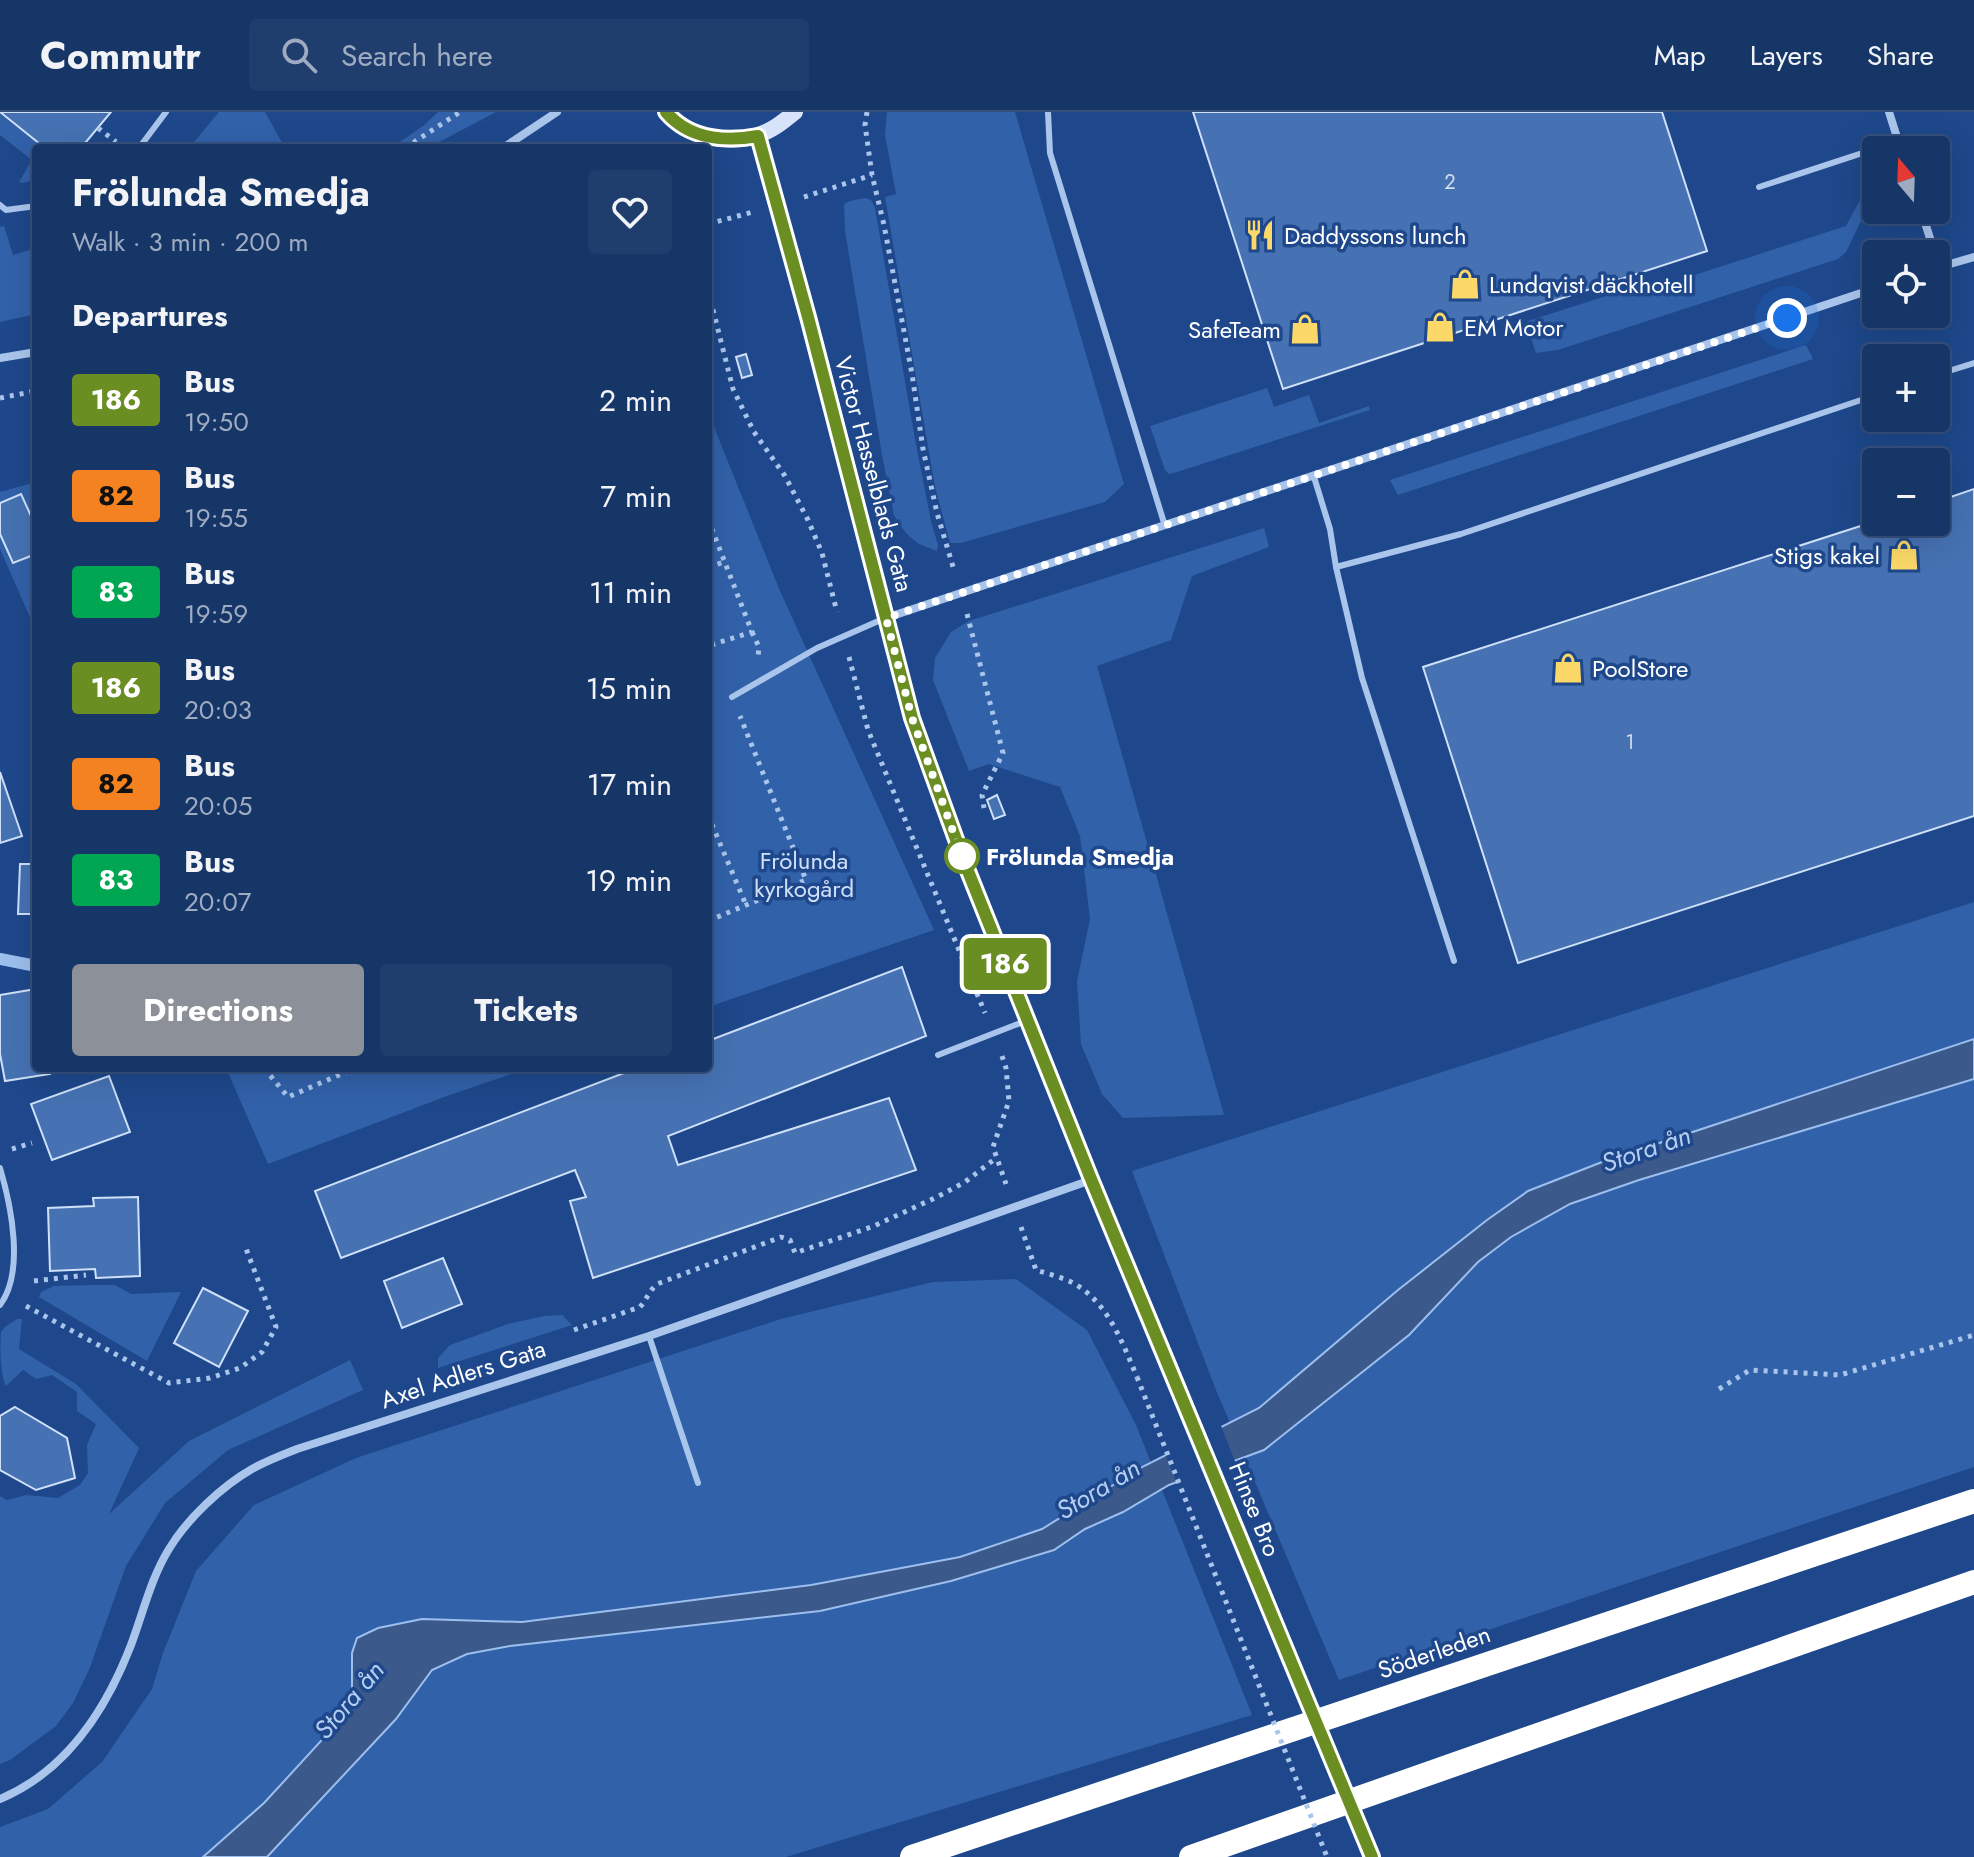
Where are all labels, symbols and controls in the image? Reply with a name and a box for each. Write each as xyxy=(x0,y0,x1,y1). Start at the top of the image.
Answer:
search box xyxy=(249,19,809,91)
text: Commutr xyxy=(40,28,201,83)
icon: search xyxy=(277,33,321,77)
text: Search here xyxy=(341,34,493,77)
text: Map xyxy=(1654,35,1706,76)
text: Layers xyxy=(1750,35,1823,76)
text: Share xyxy=(1867,35,1934,76)
north arrow xyxy=(1862,136,1950,224)
map controls xyxy=(1862,136,1950,536)
text: Frölunda Smedja xyxy=(72,165,370,220)
house number: 2 xyxy=(1444,168,1456,197)
button: heart xyxy=(588,170,672,254)
restaurant icon: Daddyssons lunch xyxy=(1243,218,1277,252)
place label: Daddyssons lunch xyxy=(1284,218,1467,253)
text: Walk · 3 min · 200 m xyxy=(72,223,309,261)
button: locate xyxy=(1862,240,1950,328)
shop icon: Lundqvist däckhotell xyxy=(1448,267,1482,301)
place label: Lundqvist däckhotell xyxy=(1489,267,1694,302)
text: Departures xyxy=(72,294,228,337)
your location xyxy=(1767,298,1807,338)
shop icon: EM Motor xyxy=(1423,310,1457,344)
place label: EM Motor xyxy=(1464,310,1564,345)
place label: SafeTeam xyxy=(1188,312,1281,347)
shop icon: SafeTeam xyxy=(1288,312,1322,346)
button: + xyxy=(1862,344,1950,432)
street label: Victor Hasselblads Gata xyxy=(826,352,922,596)
text: Bus xyxy=(184,360,235,403)
text: 186 xyxy=(91,379,141,420)
text: 2 min xyxy=(599,379,672,422)
text: 19:50 xyxy=(184,403,249,441)
button: − xyxy=(1862,448,1950,536)
text: Bus xyxy=(184,456,235,499)
text: 82 xyxy=(98,475,134,516)
text: 7 min xyxy=(600,475,672,518)
text: 19:55 xyxy=(184,499,248,537)
place label: Stigs kakel xyxy=(1774,538,1880,573)
shop icon: Stigs kakel xyxy=(1887,538,1921,572)
text: Bus xyxy=(184,552,235,595)
text: 83 xyxy=(99,571,133,612)
text: 11 min xyxy=(589,571,672,614)
text: 19:59 xyxy=(184,595,248,633)
text: Bus xyxy=(184,648,235,691)
shop icon: PoolStore xyxy=(1551,651,1585,685)
place label: PoolStore xyxy=(1592,651,1688,686)
text: 186 xyxy=(91,667,141,708)
text: 15 min xyxy=(586,667,672,710)
text: 20:03 xyxy=(184,691,252,729)
house number: 1 xyxy=(1626,728,1635,757)
text: Bus xyxy=(184,744,235,787)
text: 82 xyxy=(98,763,134,804)
text: 17 min xyxy=(587,763,672,806)
text: 20:05 xyxy=(184,787,252,825)
marker: Frölunda Smedja xyxy=(945,839,979,873)
place label: Frölunda Smedja xyxy=(986,839,1174,874)
text: Bus xyxy=(184,840,235,883)
park label: Frölunda kyrkogård xyxy=(754,843,854,906)
text: 83 xyxy=(99,859,133,900)
text: 19 min xyxy=(585,859,672,902)
text: 20:07 xyxy=(184,883,251,921)
line badge: 186 xyxy=(959,938,1051,990)
text: 186 xyxy=(980,943,1030,984)
button: Directions xyxy=(72,964,364,1056)
button: Tickets xyxy=(380,964,672,1056)
water label: Stora ån xyxy=(1596,1116,1696,1182)
street label: Axel Adlers Gata xyxy=(376,1331,550,1417)
water label: Stora ån xyxy=(1049,1449,1147,1529)
street label: Hinse Bro xyxy=(1220,1456,1290,1562)
street label: Söderleden xyxy=(1373,1616,1495,1688)
water label: Stora ån xyxy=(305,1652,393,1748)

